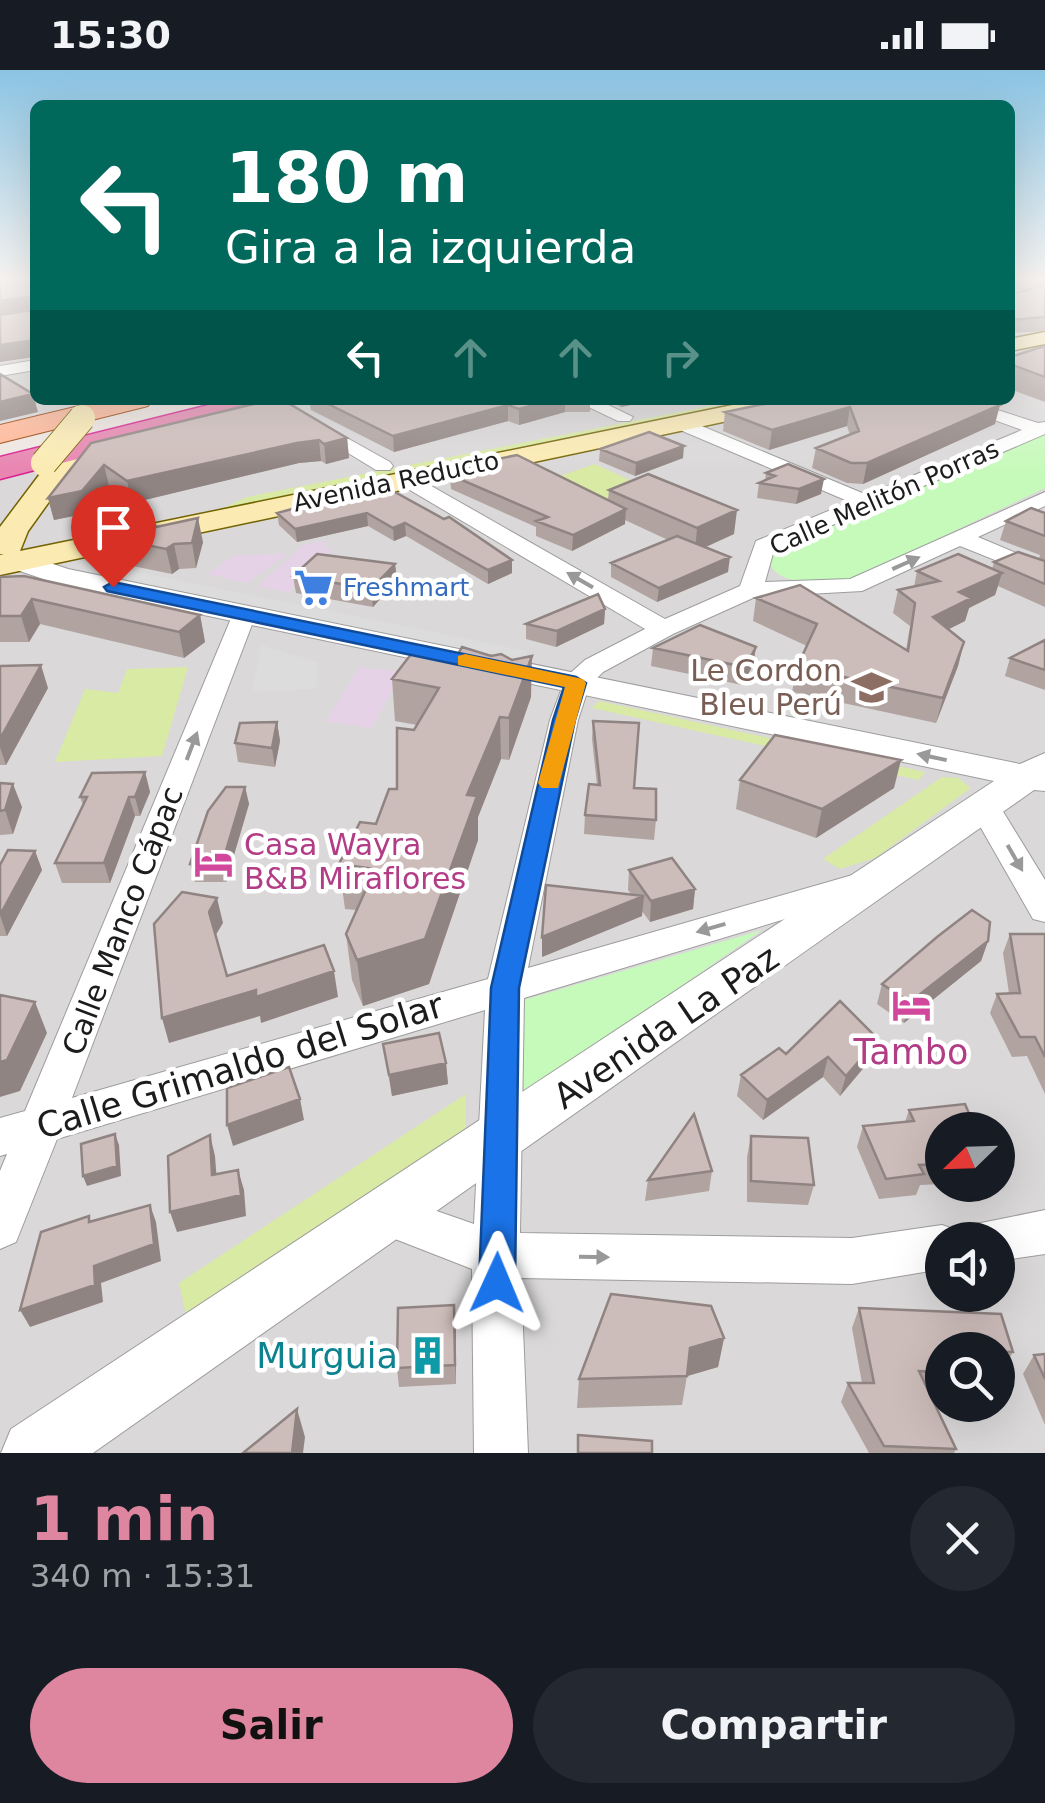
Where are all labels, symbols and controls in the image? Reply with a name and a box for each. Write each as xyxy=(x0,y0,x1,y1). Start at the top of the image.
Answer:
text: 15:30 xyxy=(50,13,171,57)
text: 180 m xyxy=(225,137,468,219)
icon: left xyxy=(60,140,190,270)
text: Gira a la izquierda xyxy=(225,221,636,274)
icon: left xyxy=(338,330,393,385)
icon: ahead xyxy=(443,330,498,385)
icon: ahead xyxy=(548,330,603,385)
icon: right xyxy=(653,330,708,385)
street label: Calle Melitón Porras xyxy=(765,434,1003,561)
street label: Avenida Reducto xyxy=(290,445,502,517)
pin xyxy=(71,485,156,588)
icon: arrive xyxy=(86,500,141,555)
one-way arrow xyxy=(891,555,921,571)
supermarket icon: Freshmart xyxy=(292,566,334,608)
one-way arrow xyxy=(566,572,594,589)
place label: Freshmart xyxy=(343,573,469,602)
place label: Le Cordon Bleu Perú xyxy=(690,653,842,722)
school or university icon: Le Cordon Bleu Perú xyxy=(851,667,893,709)
one-way arrow xyxy=(184,731,200,761)
one-way arrow xyxy=(916,749,947,765)
street label: Calle Manco Cápac xyxy=(55,782,190,1060)
place label: Casa Wayra B&B Miraflores xyxy=(244,827,466,896)
hotel icon: Casa Wayra B&B Miraflores xyxy=(193,841,235,883)
one-way arrow xyxy=(1006,844,1023,872)
one-way arrow xyxy=(695,921,725,936)
street label: Avenida La Paz xyxy=(546,937,786,1117)
hotel icon: Tambo xyxy=(890,984,932,1026)
street label: Calle Grimaldo del Solar xyxy=(32,985,449,1147)
place label: Tambo xyxy=(853,1032,968,1072)
north arrow xyxy=(925,1112,1015,1202)
map controls xyxy=(925,1112,1015,1422)
button: sound xyxy=(925,1222,1015,1312)
position arrow xyxy=(445,1231,549,1335)
one-way arrow xyxy=(578,1249,610,1265)
button: search xyxy=(925,1332,1015,1422)
building icon: Murguia xyxy=(407,1335,449,1377)
place label: Murguia xyxy=(256,1336,398,1376)
text: 1 min xyxy=(30,1484,218,1554)
button: close xyxy=(910,1486,1015,1591)
text: 340 m · 15:31 xyxy=(30,1557,255,1595)
button: Salir xyxy=(30,1668,513,1783)
button: Compartir xyxy=(533,1668,1015,1783)

